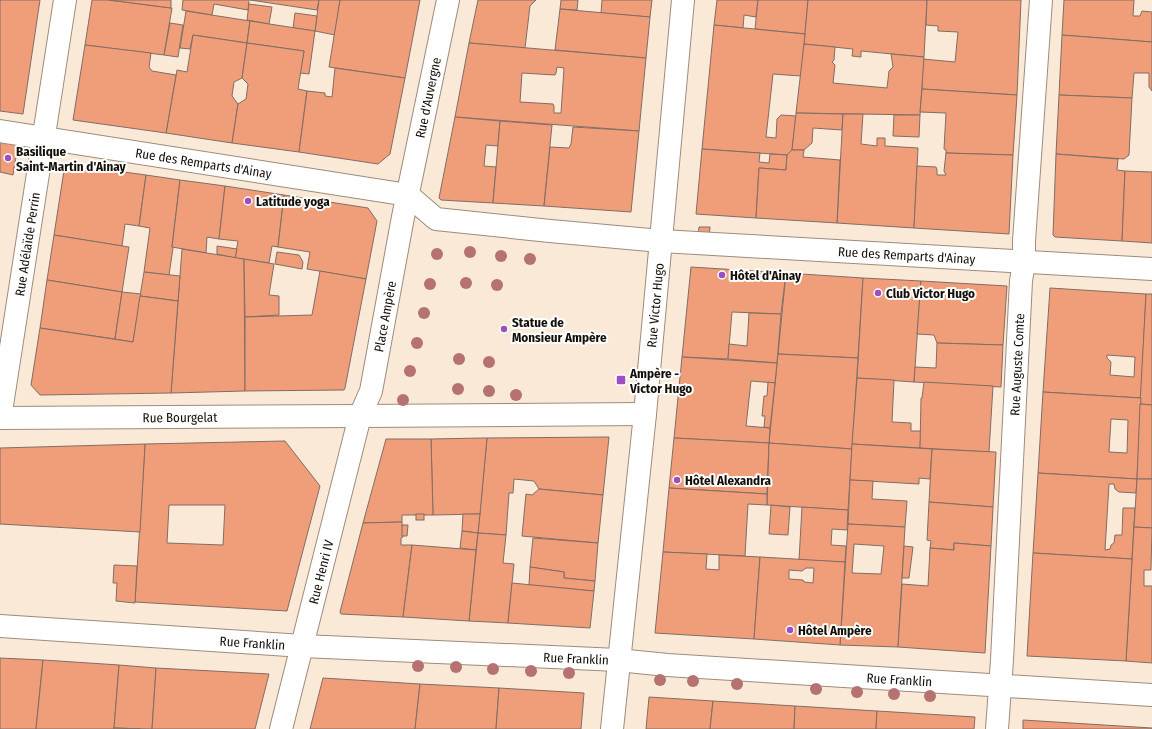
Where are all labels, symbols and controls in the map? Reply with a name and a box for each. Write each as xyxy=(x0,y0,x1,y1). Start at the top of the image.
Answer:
street label: Rue d'Auvergne xyxy=(413,56,444,139)
place label: Basilique Saint-Martin d'Ainay xyxy=(16,144,126,174)
street label: Rue des Remparts d'Ainay xyxy=(134,145,273,182)
marker: Basilique Saint-Martin d'Ainay xyxy=(3,153,13,163)
street label: Rue Adélaïde Perrin xyxy=(12,191,43,297)
place label: Latitude yoga xyxy=(256,194,330,209)
marker: Latitude yoga xyxy=(243,196,253,206)
street label: Rue des Remparts d'Ainay xyxy=(838,244,976,267)
street label: Rue Victor Hugo xyxy=(644,262,667,348)
place label: Hôtel d'Ainay xyxy=(730,268,802,283)
marker: Hôtel d'Ainay xyxy=(717,270,727,280)
street label: Place Ampère xyxy=(371,280,399,353)
place label: Club Victor Hugo xyxy=(886,286,975,301)
marker: Club Victor Hugo xyxy=(873,288,883,298)
street label: Rue Auguste Comte xyxy=(1007,313,1027,416)
place label: Statue de Monsieur Ampère xyxy=(512,315,607,345)
marker: Statue de Monsieur Ampère xyxy=(499,324,509,334)
place label: Ampère - Victor Hugo xyxy=(629,366,692,396)
marker: Ampère - Victor Hugo xyxy=(615,374,627,386)
street label: Rue Bourgelat xyxy=(143,410,218,425)
place label: Hôtel Alexandra xyxy=(685,473,772,488)
marker: Hôtel Alexandra xyxy=(672,475,682,485)
street label: Rue Henri IV xyxy=(306,538,337,606)
place label: Hôtel Ampère xyxy=(798,623,872,638)
marker: Hôtel Ampère xyxy=(785,625,795,635)
street label: Rue Franklin xyxy=(219,634,286,653)
street label: Rue Franklin xyxy=(543,650,609,668)
street label: Rue Franklin xyxy=(866,670,933,689)

